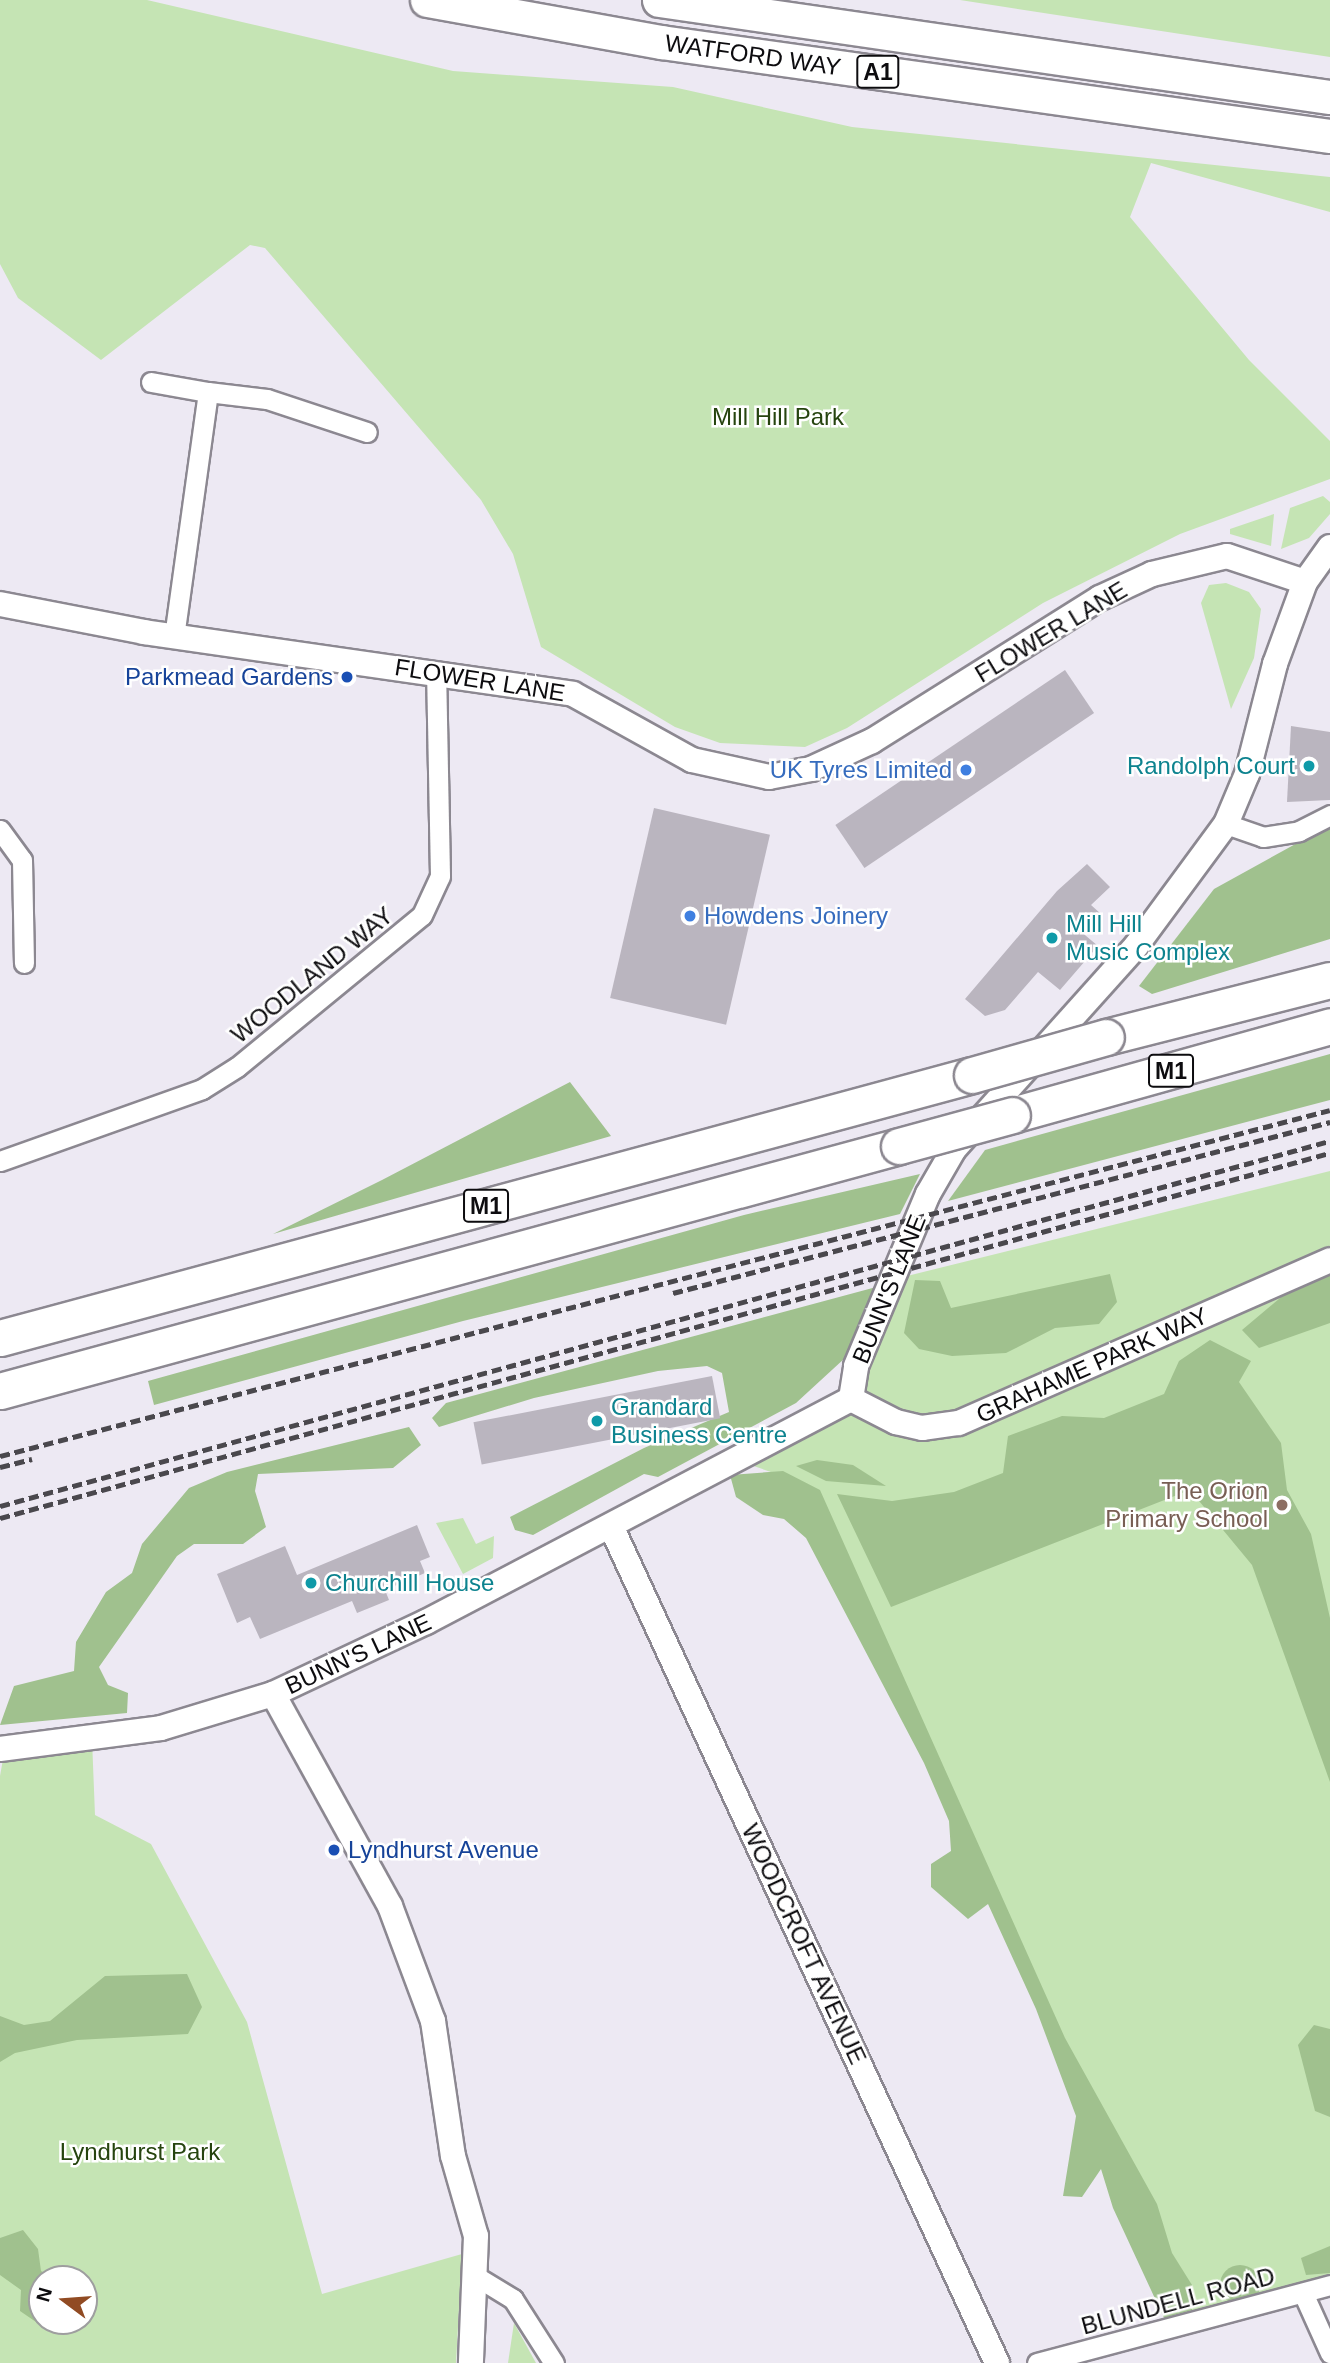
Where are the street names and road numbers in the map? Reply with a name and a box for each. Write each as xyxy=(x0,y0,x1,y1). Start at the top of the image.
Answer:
street label: WATFORD WAY xyxy=(663,28,843,82)
road number: A1 xyxy=(855,53,901,92)
street label: FLOWER LANE xyxy=(970,575,1132,689)
street label: FLOWER LANE xyxy=(393,652,567,708)
street label: WOODLAND WAY xyxy=(225,901,399,1049)
road number: M1 xyxy=(1146,1052,1196,1090)
road number: M1 xyxy=(462,1186,510,1226)
street label: BUNN'S LANE xyxy=(846,1210,932,1368)
street label: GRAHAME PARK WAY xyxy=(972,1301,1212,1429)
street label: BUNN'S LANE xyxy=(280,1608,436,1700)
street label: WOODCROFT AVENUE xyxy=(735,1818,873,2070)
street label: BLUNDELL ROAD xyxy=(1078,2261,1278,2341)

